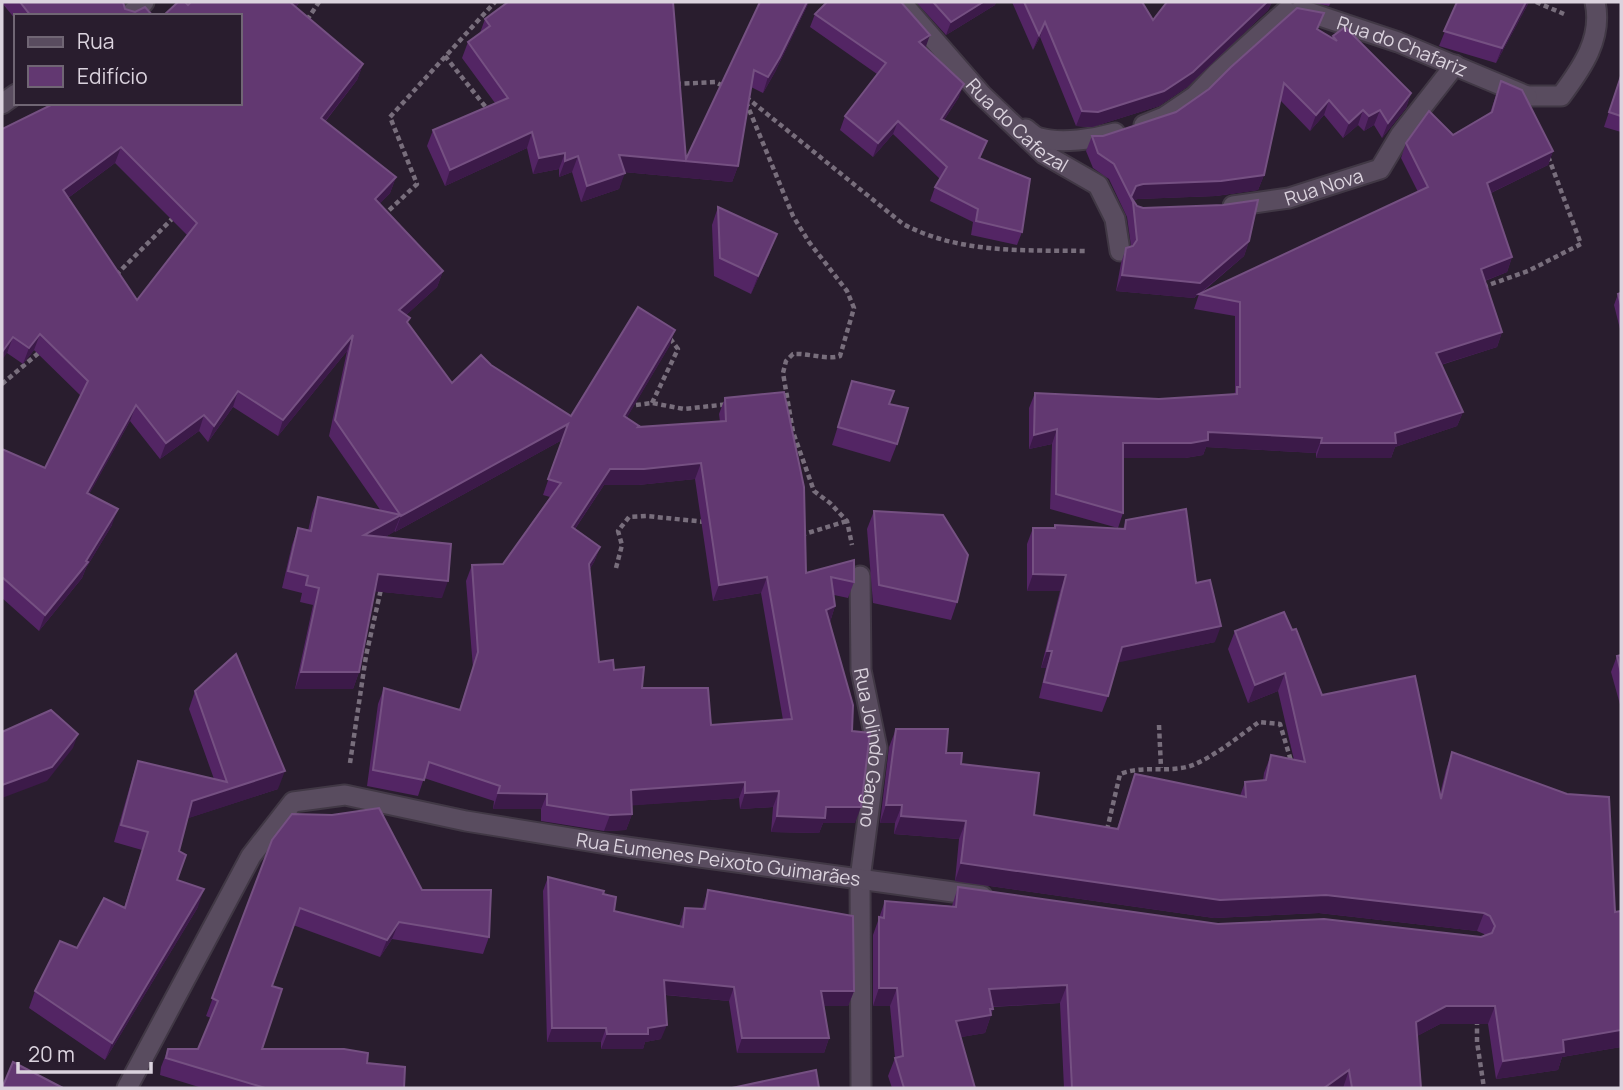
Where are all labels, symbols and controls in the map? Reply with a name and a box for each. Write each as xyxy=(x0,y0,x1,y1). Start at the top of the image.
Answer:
street label: Rua do Chafariz xyxy=(1333,10,1471,83)
legend xyxy=(14,14,242,105)
text: Rua xyxy=(77,27,114,55)
text: Edifício xyxy=(77,62,148,90)
street label: Rua do Cafezal xyxy=(960,73,1073,178)
street label: Rua Nova xyxy=(1281,162,1366,212)
street label: Rua Jolindo Gagno xyxy=(848,665,890,829)
street label: Rua Eumenes Peixoto Guimarães xyxy=(574,826,862,892)
scale bar xyxy=(18,1030,150,1074)
text: 20 m xyxy=(28,1040,75,1068)

